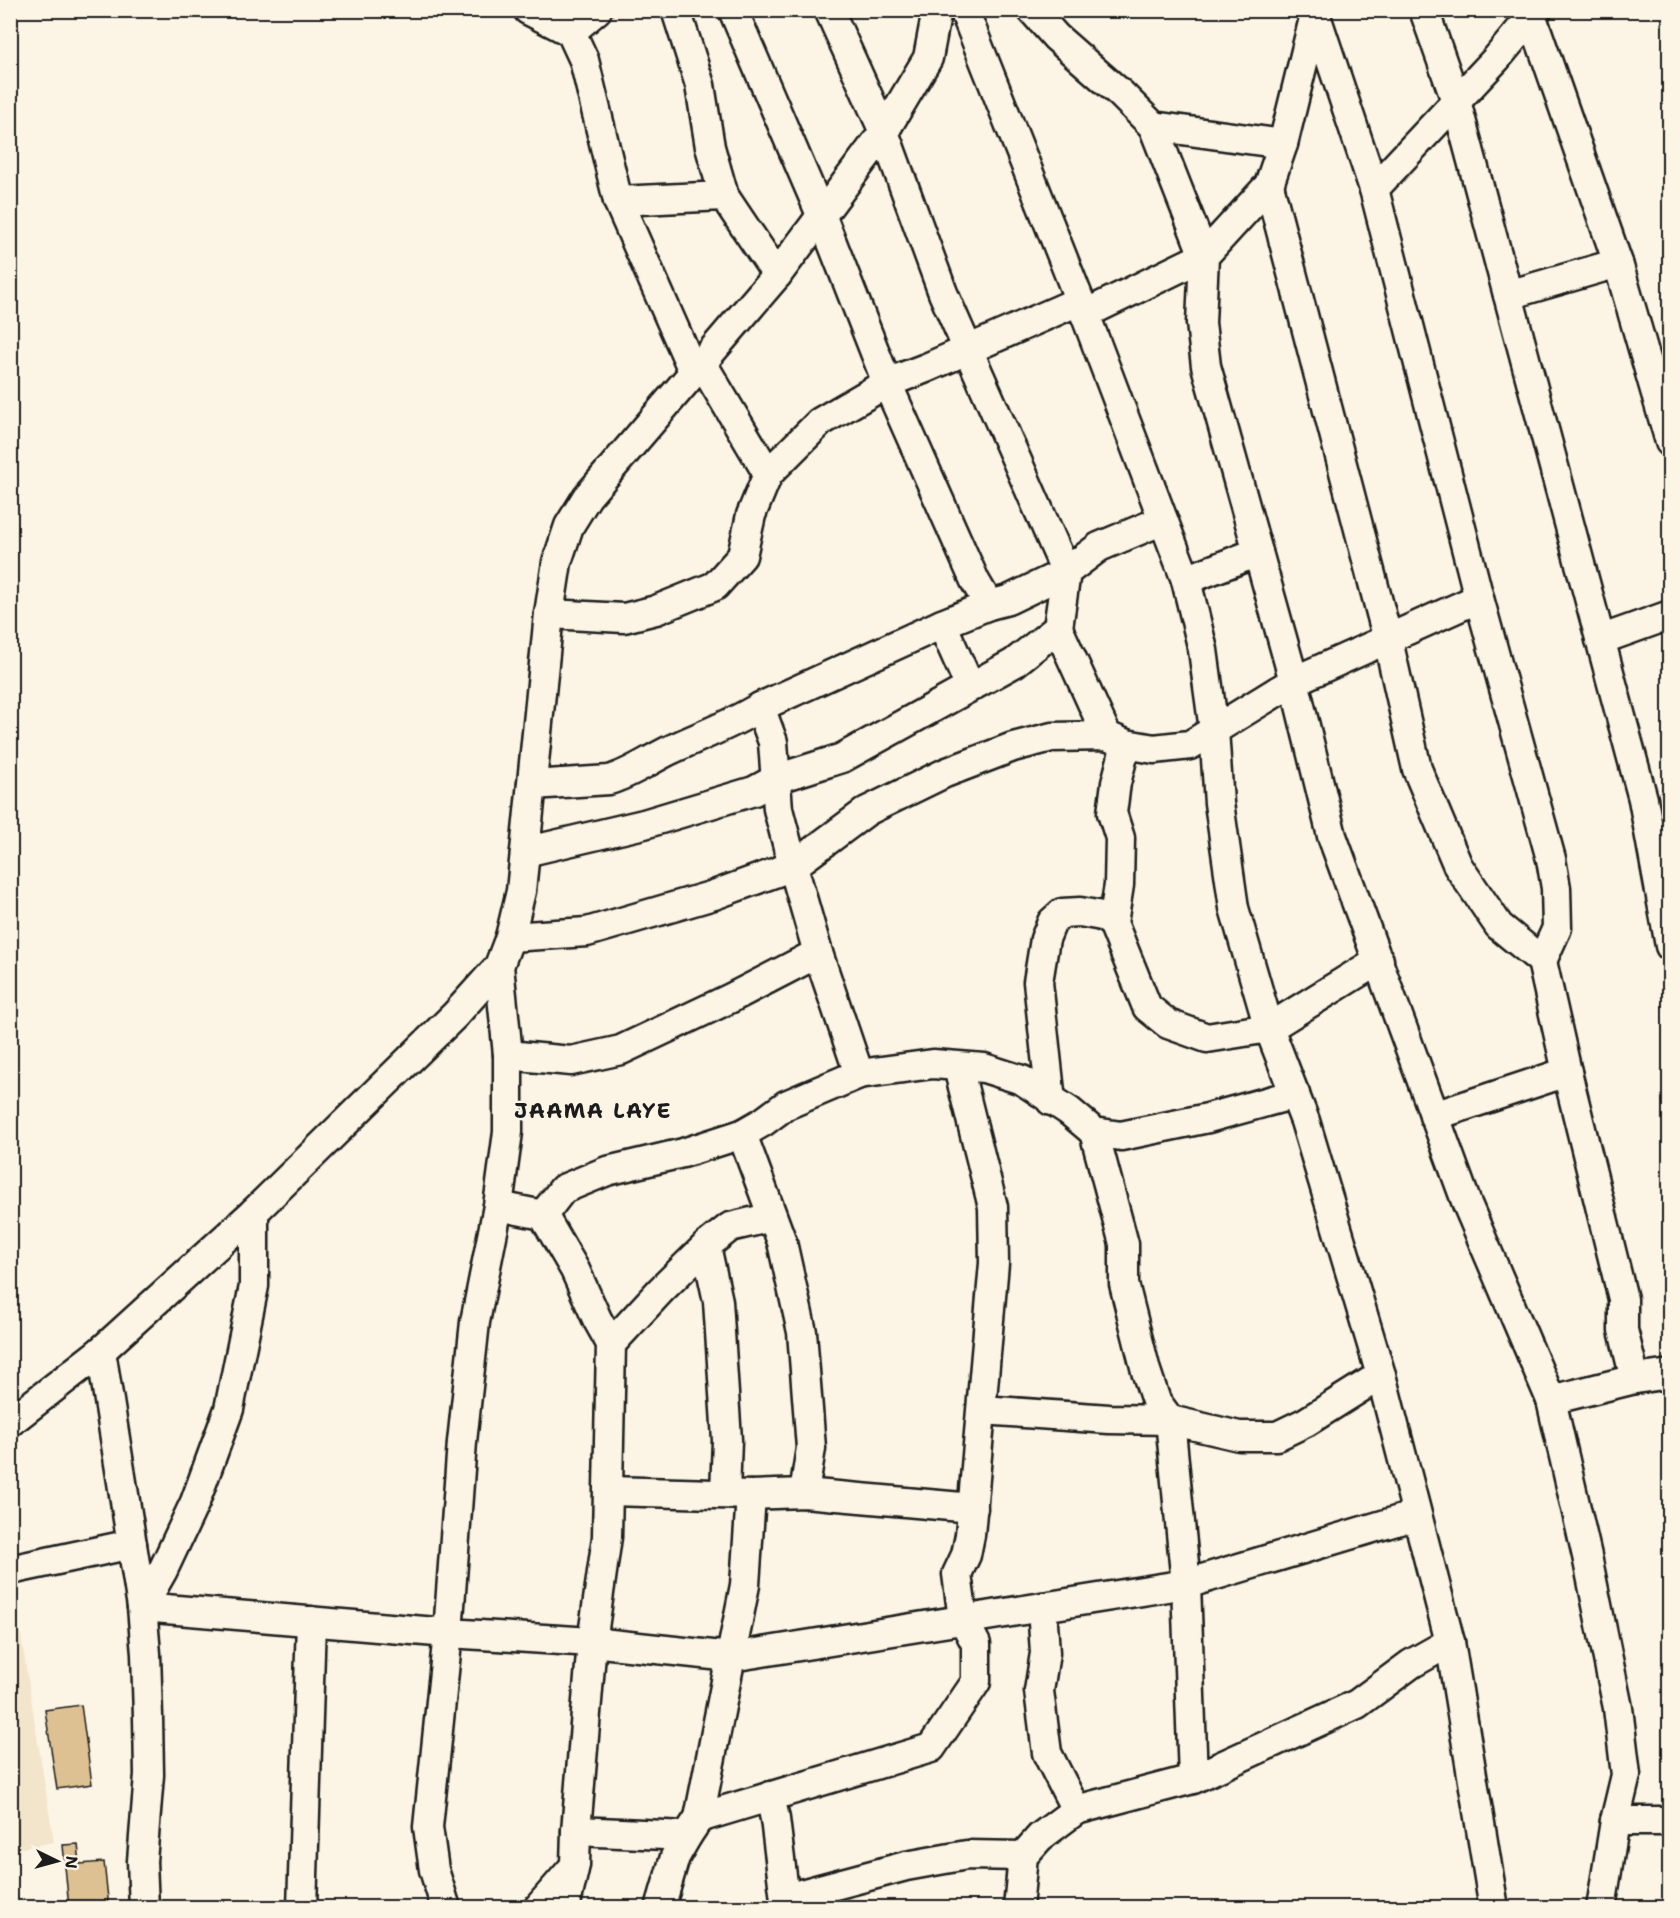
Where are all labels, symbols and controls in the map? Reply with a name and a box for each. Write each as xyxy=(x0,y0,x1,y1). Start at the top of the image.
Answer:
district label: JAAMA LAYE xyxy=(514,1097,672,1125)
north arrow xyxy=(27,1831,87,1891)
text: N xyxy=(60,1855,82,1869)

